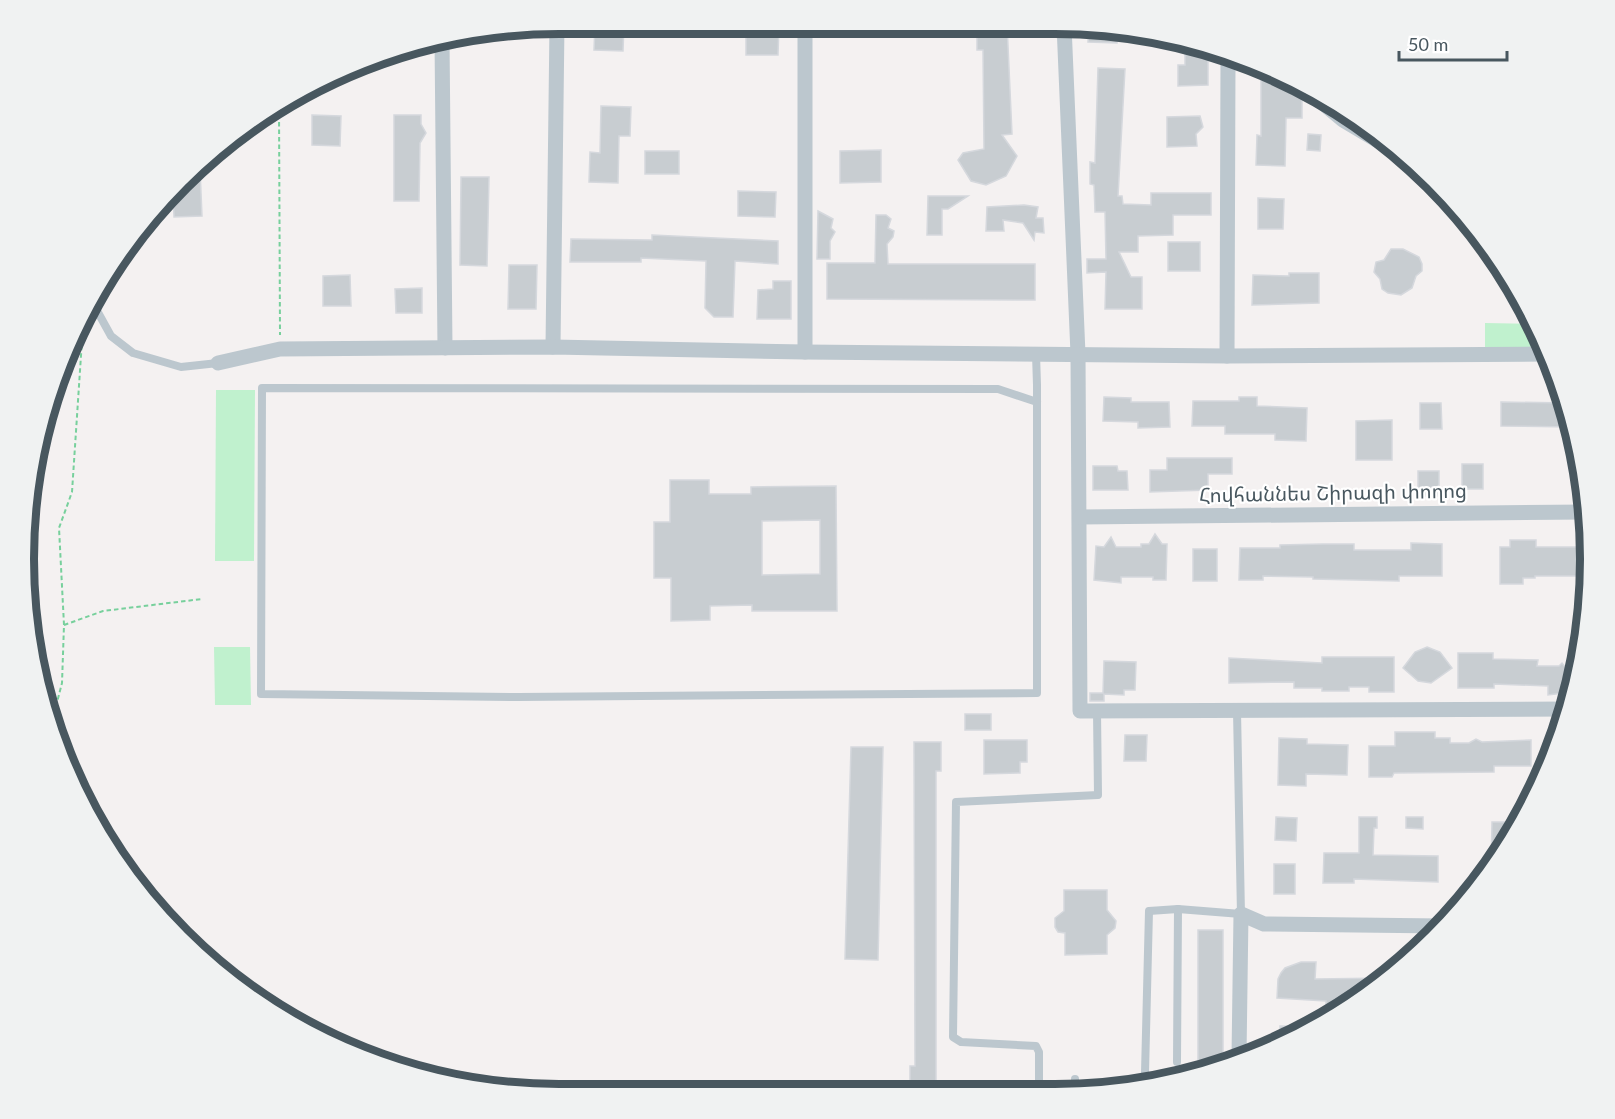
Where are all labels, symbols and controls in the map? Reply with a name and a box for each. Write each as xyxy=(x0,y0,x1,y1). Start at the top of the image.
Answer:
scale bar xyxy=(1399,24,1507,62)
text: 50 m xyxy=(1408,33,1448,55)
street label: Հովհաննես Շիրազի փողոց xyxy=(1199,478,1467,507)

